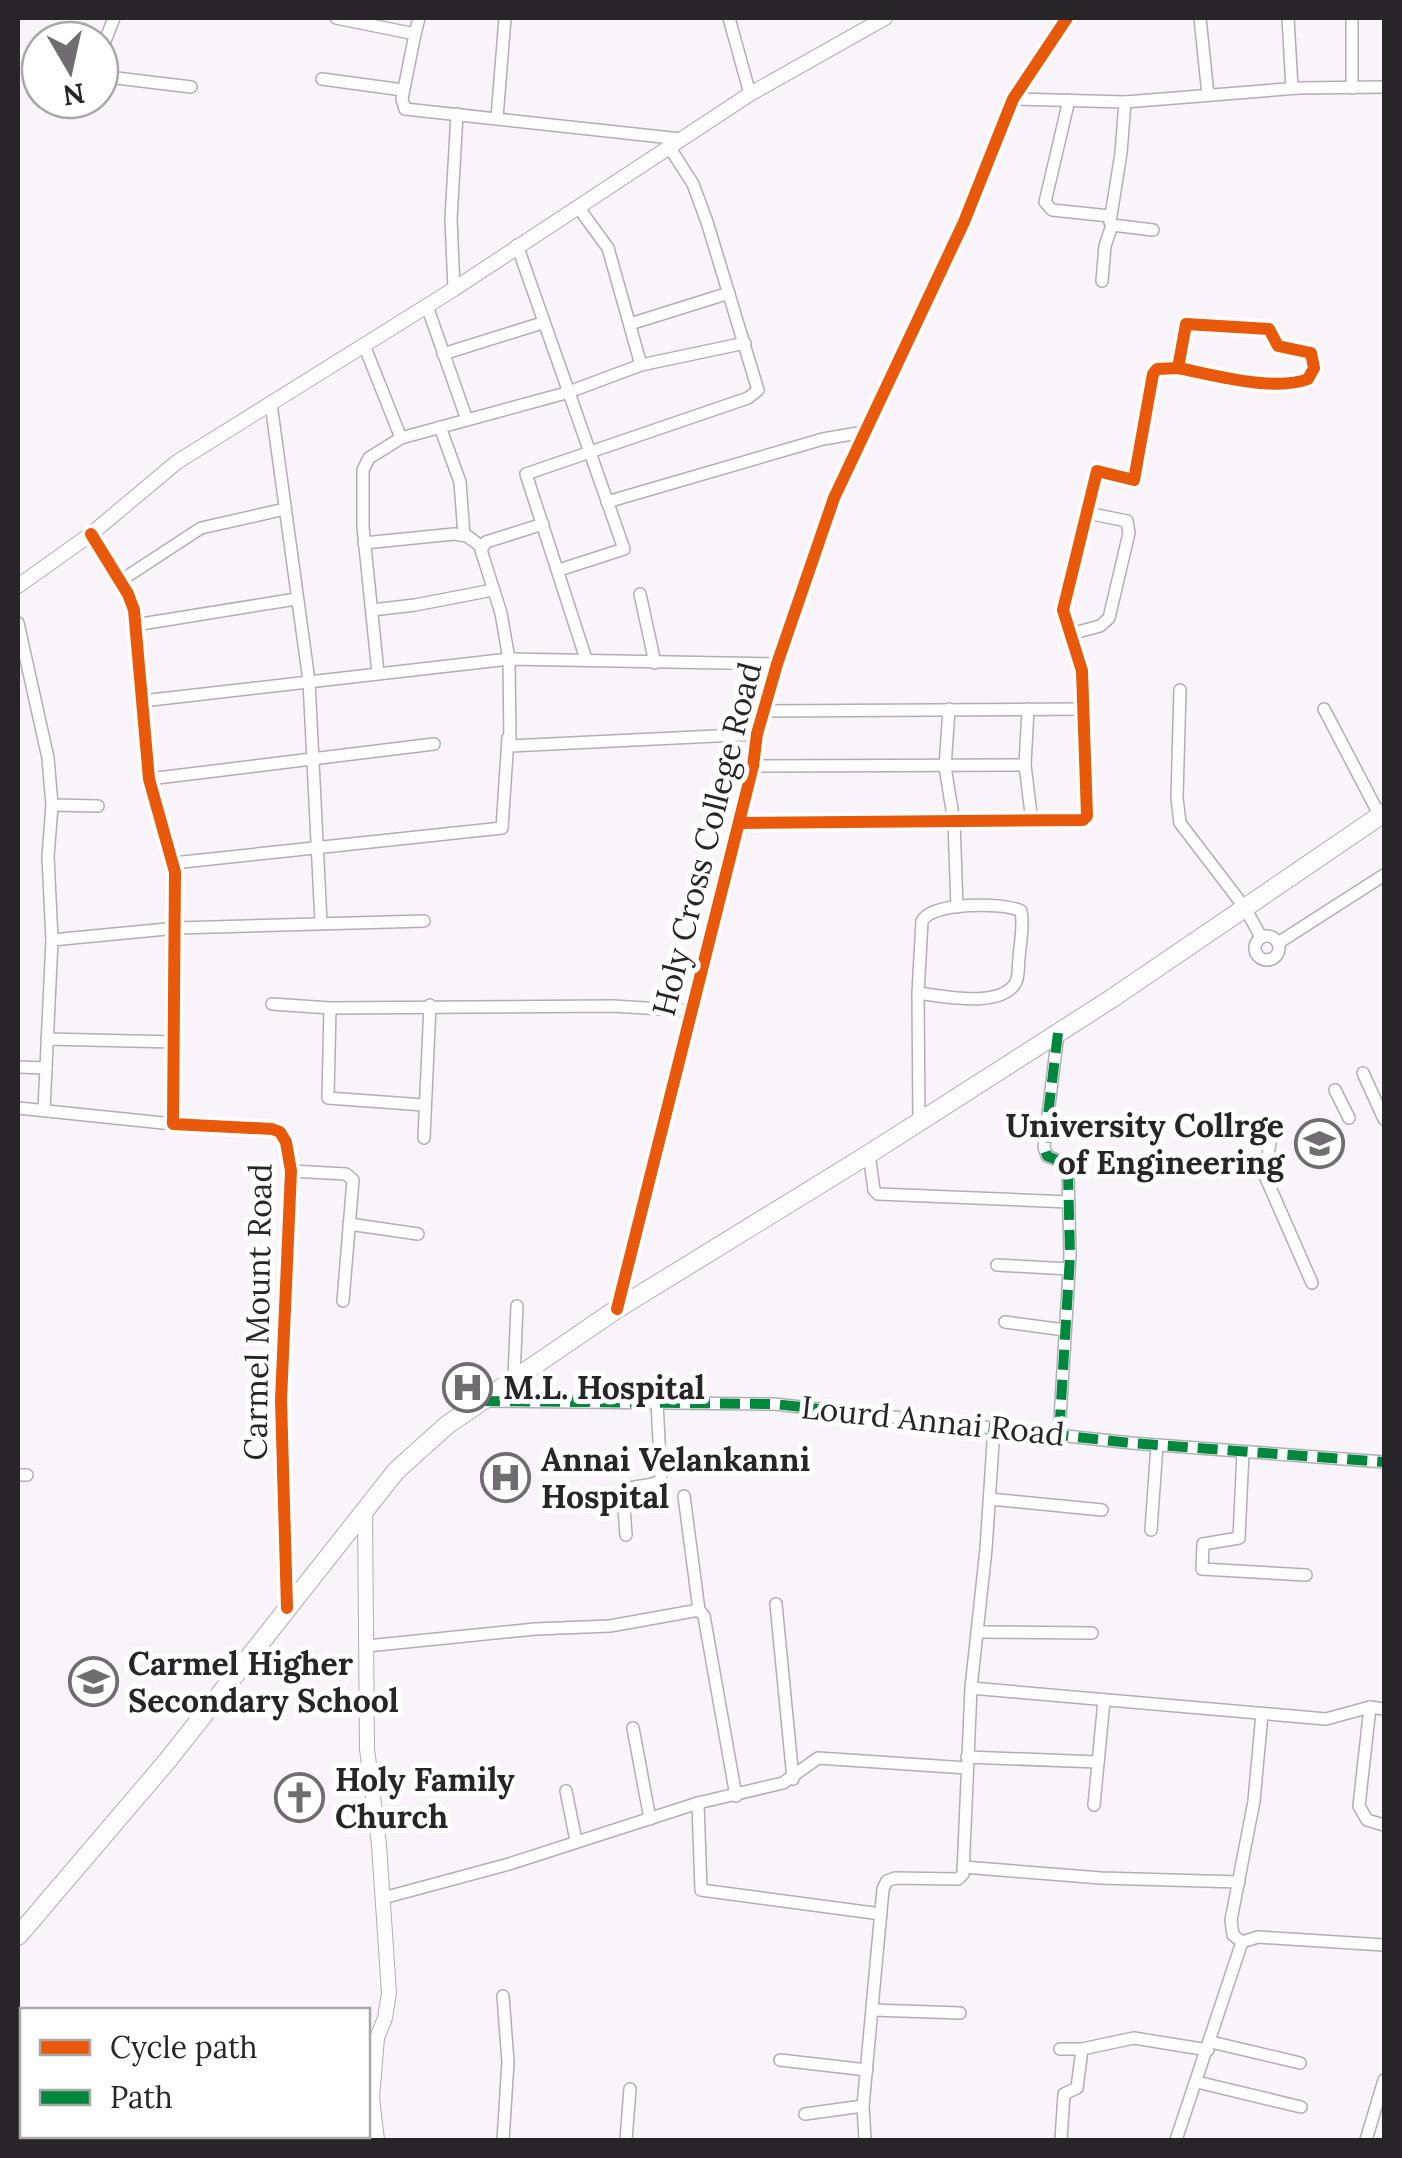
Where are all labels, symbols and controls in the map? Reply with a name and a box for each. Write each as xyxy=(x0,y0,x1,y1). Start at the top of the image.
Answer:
north arrow xyxy=(20,20,120,120)
text: N xyxy=(60,75,87,114)
street label: Holy Cross College Road xyxy=(643,658,770,1020)
place label: University Collrge of Engineering xyxy=(1006,1105,1285,1183)
school or university icon: University Collrge of Engineering xyxy=(1293,1118,1345,1170)
street label: Carmel Mount Road xyxy=(234,1163,281,1461)
hospital icon: M.L. Hospital xyxy=(442,1362,494,1414)
place label: M.L. Hospital xyxy=(503,1367,705,1408)
street label: Lourd Annai Road xyxy=(799,1386,1067,1455)
place label: Annai Velankanni Hospital xyxy=(541,1439,810,1517)
hospital icon: Annai Velankanni Hospital xyxy=(480,1452,532,1504)
place label: Carmel Higher Secondary School xyxy=(128,1643,399,1721)
school or university icon: Carmel Higher Secondary School xyxy=(67,1656,119,1708)
place label: Holy Family Church xyxy=(335,1759,515,1837)
church icon: Holy Family Church xyxy=(274,1772,326,1824)
legend xyxy=(20,2008,370,2138)
text: Cycle path xyxy=(110,2028,258,2067)
text: Path xyxy=(110,2078,173,2116)

